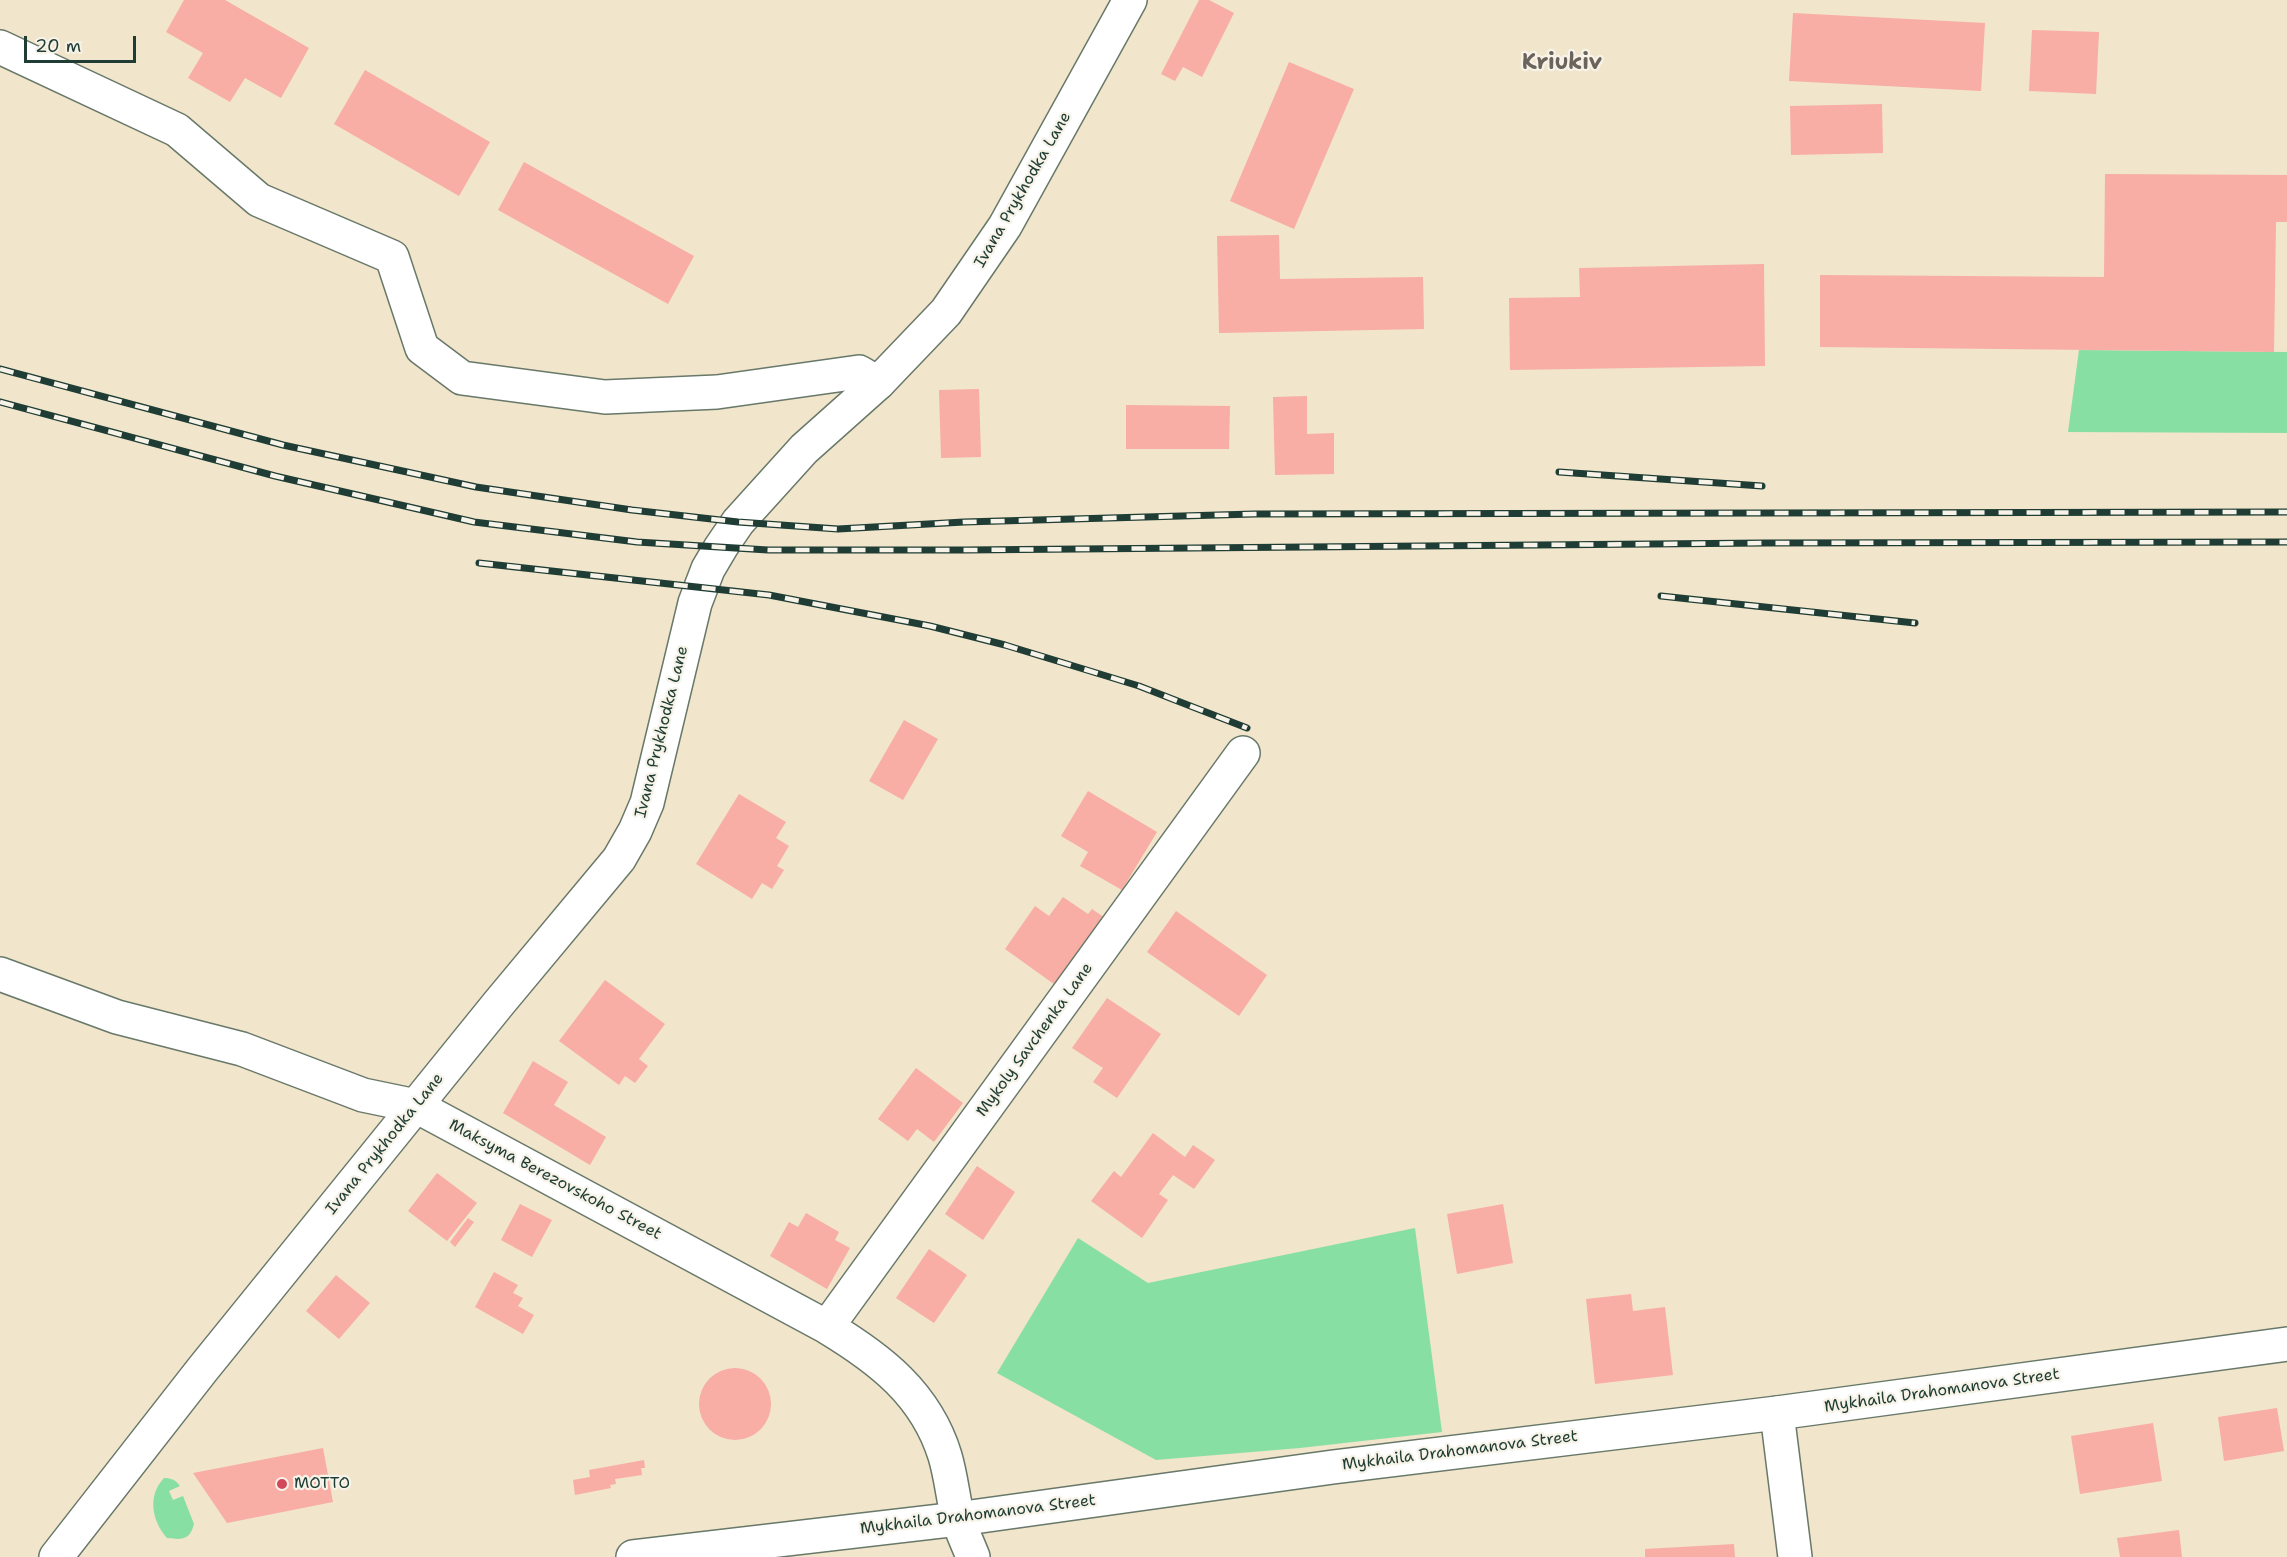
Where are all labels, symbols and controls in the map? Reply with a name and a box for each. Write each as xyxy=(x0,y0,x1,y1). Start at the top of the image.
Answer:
scale bar xyxy=(27,24,140,62)
text: 20 m xyxy=(35,34,81,58)
district label: Kriukiv xyxy=(1522,50,1602,76)
street label: Ivana Prykhodka Lane xyxy=(971,109,1075,271)
street label: Ivana Prykhodka Lane xyxy=(631,644,693,820)
street label: Mykoly Savchenka Lane xyxy=(973,959,1097,1121)
street label: Ivana Prykhodka Lane xyxy=(322,1069,448,1219)
street label: Maksyma Berezovskoho Street xyxy=(445,1116,665,1244)
street label: Mykhaila Drahomanova Street xyxy=(1823,1365,2061,1417)
street label: Mykhaila Drahomanova Street xyxy=(1341,1427,1579,1475)
place label: MOTTO xyxy=(294,1474,350,1494)
marker: MOTTO xyxy=(275,1477,289,1491)
street label: Mykhaila Drahomanova Street xyxy=(859,1491,1097,1539)

